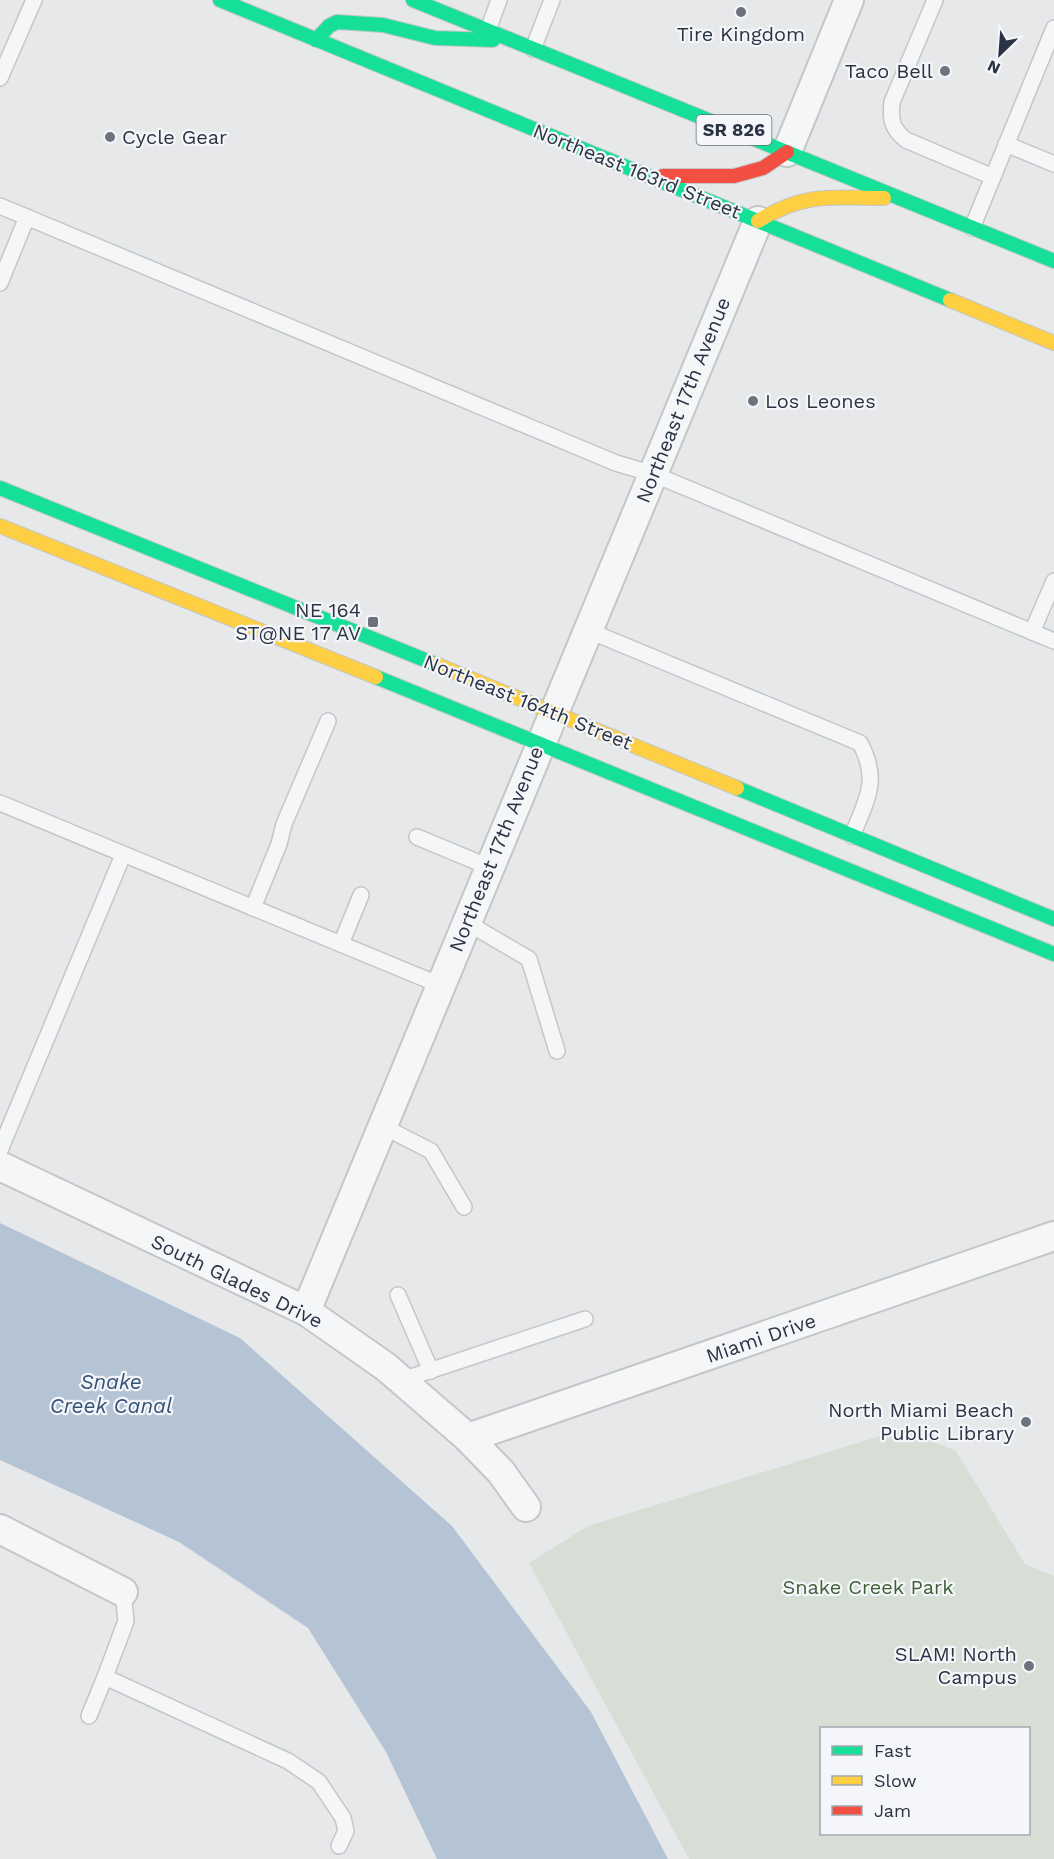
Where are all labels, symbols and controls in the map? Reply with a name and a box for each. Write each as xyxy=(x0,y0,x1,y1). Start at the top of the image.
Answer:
marker: Tire Kingdom xyxy=(734,5,748,19)
place label: Tire Kingdom xyxy=(677,22,805,46)
north arrow xyxy=(970,24,1030,84)
text: N xyxy=(984,56,1003,78)
place label: Taco Bell xyxy=(845,59,933,83)
marker: Taco Bell xyxy=(938,64,952,78)
road number: SR 826 xyxy=(696,115,771,145)
street label: Northeast 163rd Street xyxy=(530,118,745,224)
place label: Cycle Gear xyxy=(122,125,227,149)
marker: Cycle Gear xyxy=(103,130,117,144)
street label: Northeast 17th Avenue xyxy=(631,294,735,506)
place label: Los Leones xyxy=(765,389,876,413)
marker: Los Leones xyxy=(746,394,760,408)
place label: NE 164 ST@NE 17 AV xyxy=(235,598,361,645)
marker: NE 164 ST@NE 17 AV xyxy=(366,615,380,629)
street label: Northeast 164th Street xyxy=(420,649,636,755)
street label: Northeast 17th Avenue xyxy=(444,743,548,955)
street label: South Glades Drive xyxy=(147,1229,327,1333)
street label: Miami Drive xyxy=(703,1308,819,1368)
water label: Snake Creek Canal xyxy=(50,1369,172,1418)
place label: North Miami Beach Public Library xyxy=(828,1398,1015,1445)
marker: North Miami Beach Public Library xyxy=(1019,1415,1033,1429)
park label: Snake Creek Park xyxy=(782,1575,954,1599)
place label: SLAM! North Campus xyxy=(895,1642,1017,1689)
marker: SLAM! North Campus xyxy=(1022,1659,1036,1673)
legend xyxy=(820,1727,1030,1835)
text: Fast xyxy=(874,1740,912,1761)
text: Slow xyxy=(874,1770,917,1791)
text: Jam xyxy=(874,1800,911,1821)

